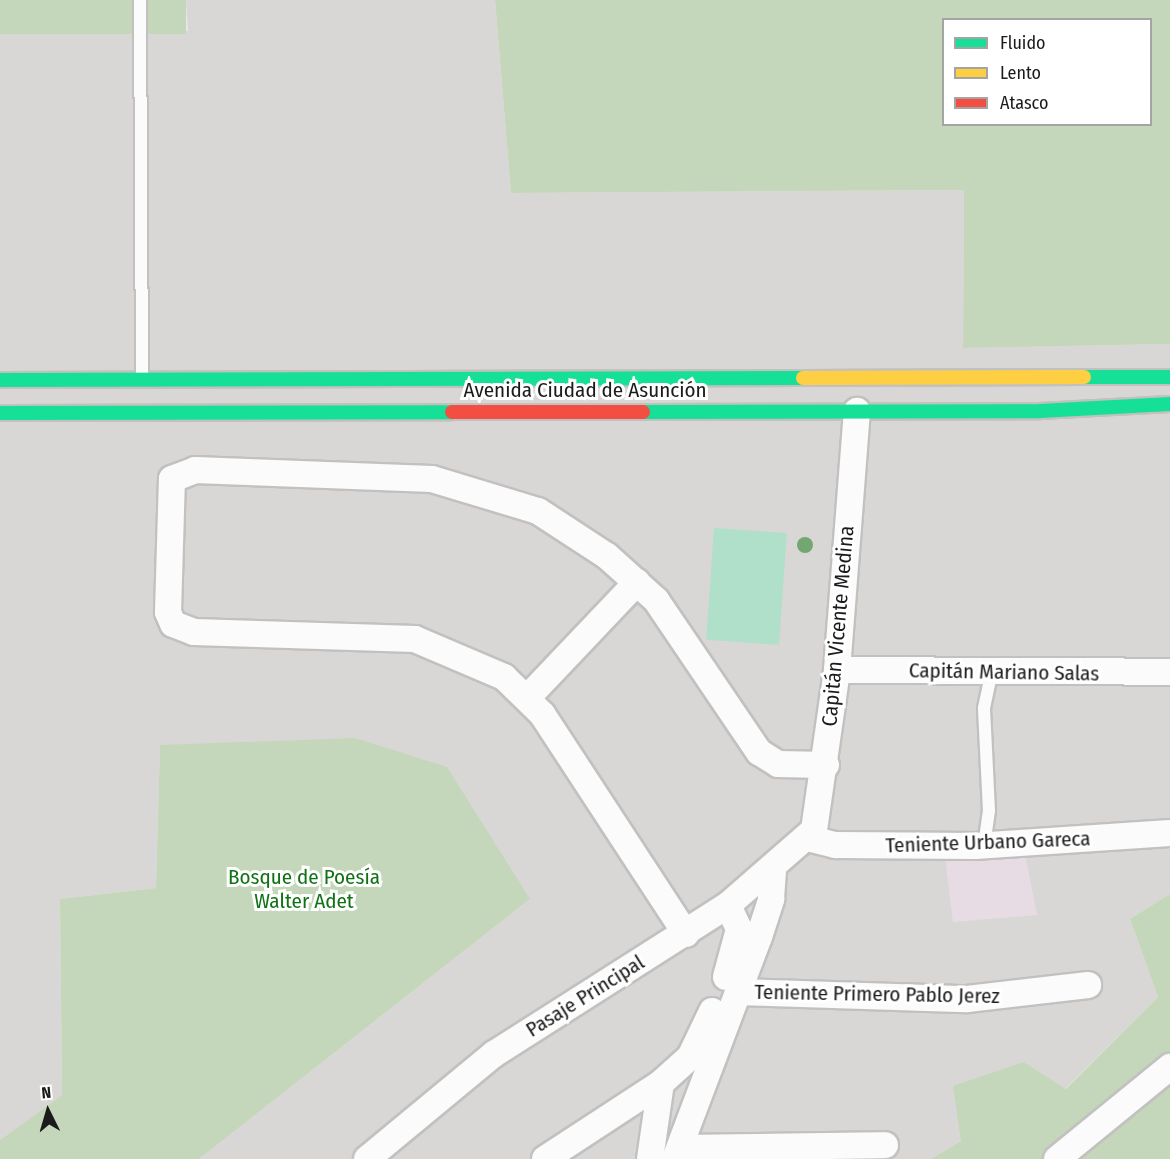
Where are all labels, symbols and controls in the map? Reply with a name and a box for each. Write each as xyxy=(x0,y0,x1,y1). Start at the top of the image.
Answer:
legend xyxy=(942,18,1152,126)
text: Fluido xyxy=(1000,32,1046,54)
text: Lento xyxy=(1000,62,1041,84)
text: Atasco xyxy=(1000,92,1048,114)
street label: Avenida Ciudad de Asunción xyxy=(463,377,707,403)
street label: Capitán Vicente Medina xyxy=(817,525,859,727)
street label: Capitán Mariano Salas xyxy=(909,658,1099,686)
street label: Teniente Urbano Gareca xyxy=(885,826,1091,858)
park label: Bosque de Poesía Walter Adet xyxy=(228,864,380,914)
street label: Pasaje Principal xyxy=(521,950,649,1042)
street label: Teniente Primero Pablo Jerez xyxy=(754,979,1000,1009)
north arrow xyxy=(18,1081,78,1141)
text: N xyxy=(41,1083,52,1102)

